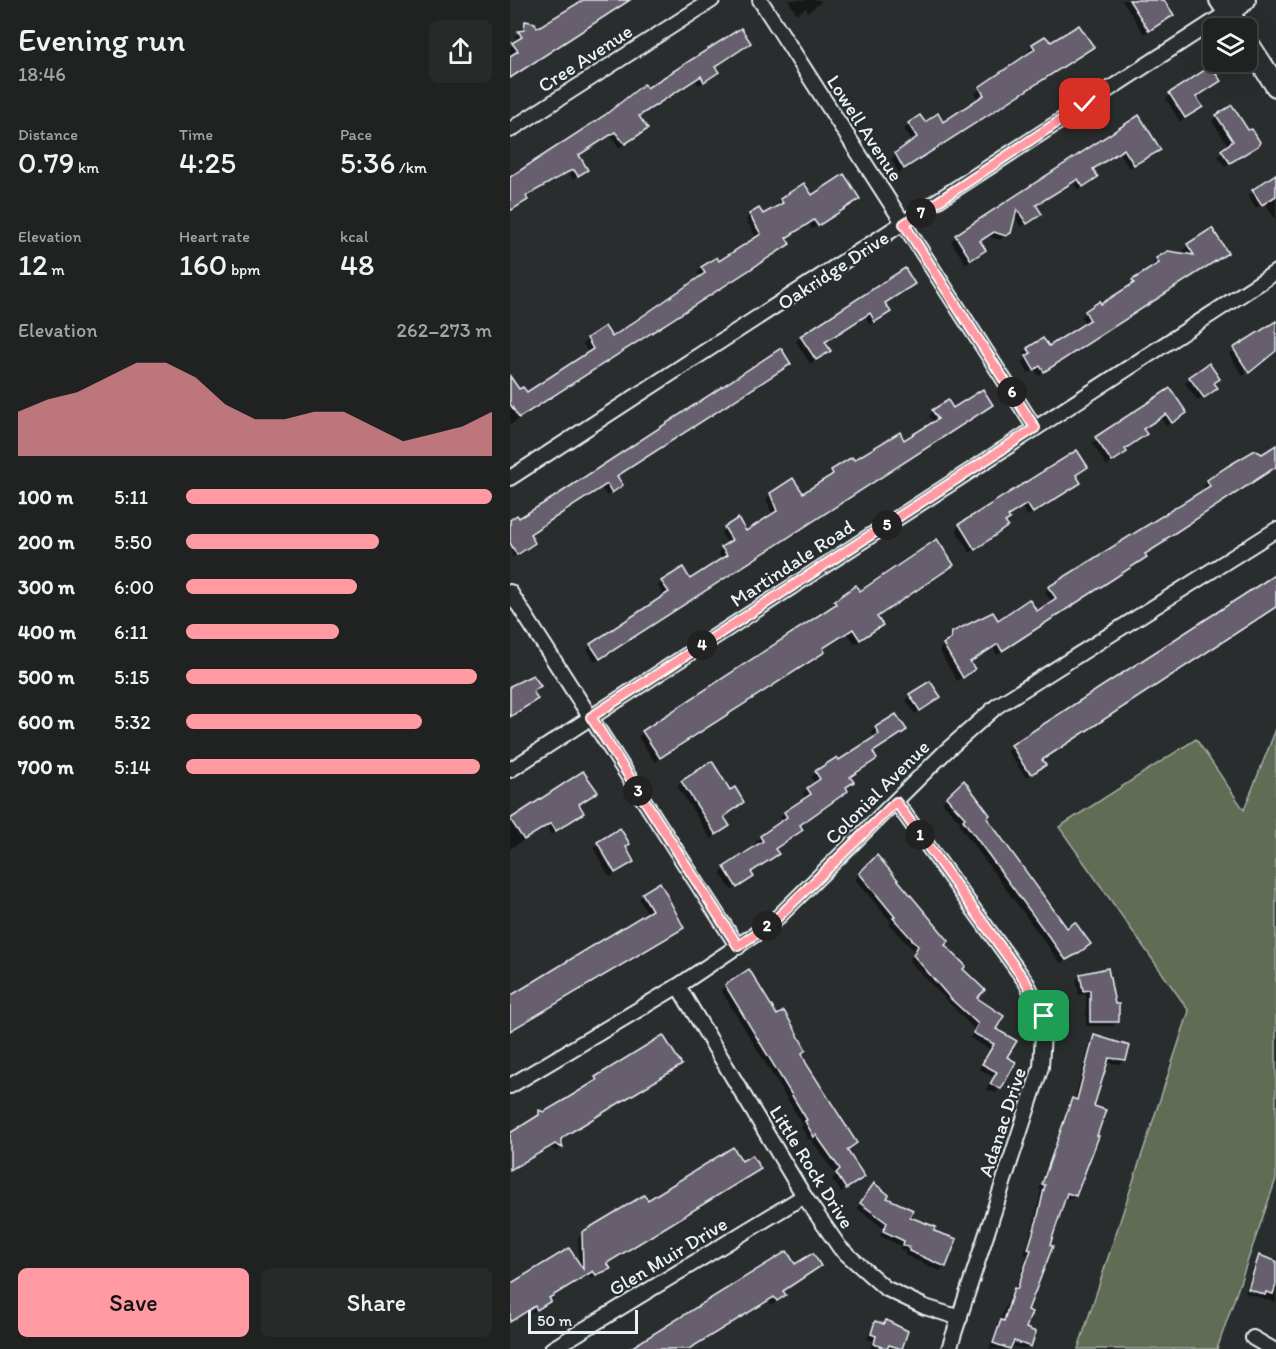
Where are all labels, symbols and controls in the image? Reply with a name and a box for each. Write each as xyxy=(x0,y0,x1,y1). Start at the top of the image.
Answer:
map controls xyxy=(1203,18,1257,72)
button: layers xyxy=(1203,18,1257,72)
street label: Cree Avenue xyxy=(533,19,637,97)
text: Evening run xyxy=(18,20,185,59)
button: share xyxy=(429,20,492,83)
text: 18:46 xyxy=(18,62,66,86)
street label: Lowell Avenue xyxy=(822,70,908,186)
pin xyxy=(1059,78,1110,129)
icon: check xyxy=(1068,87,1101,120)
text: Distance xyxy=(18,125,78,144)
text: Time xyxy=(179,125,213,144)
text: Pace xyxy=(340,125,372,144)
text: 0.79 xyxy=(18,144,74,181)
text: 4:25 xyxy=(179,144,236,181)
text: 5:36 xyxy=(340,144,395,181)
text: km xyxy=(74,158,99,177)
text: /km xyxy=(395,158,427,177)
pin: 7 xyxy=(906,198,936,228)
text: 7 xyxy=(917,203,925,222)
street label: Oakridge Drive xyxy=(773,225,893,315)
text: Elevation xyxy=(18,227,82,246)
text: Heart rate xyxy=(179,227,250,246)
text: kcal xyxy=(340,227,368,246)
text: 12 xyxy=(18,246,48,283)
text: 160 xyxy=(179,246,227,283)
text: 48 xyxy=(340,246,374,283)
text: m xyxy=(48,260,65,279)
text: bpm xyxy=(227,260,261,279)
text: Elevation xyxy=(18,318,97,342)
text: 262–273 m xyxy=(397,318,492,342)
pin: 6 xyxy=(997,377,1027,407)
text: 6 xyxy=(1008,382,1016,401)
text: 100 m xyxy=(18,485,73,509)
text: 5:11 xyxy=(114,485,148,509)
pin: 5 xyxy=(872,510,902,540)
street label: Martindale Road xyxy=(726,514,858,612)
text: 5 xyxy=(883,515,891,534)
text: 200 m xyxy=(18,530,74,554)
text: 5:50 xyxy=(114,530,152,554)
text: 300 m xyxy=(18,575,75,599)
text: 6:00 xyxy=(114,575,154,599)
text: 400 m xyxy=(18,620,76,644)
text: 6:11 xyxy=(114,620,148,644)
pin: 4 xyxy=(687,630,717,660)
text: 4 xyxy=(697,635,707,654)
text: 500 m xyxy=(18,665,74,689)
text: 5:15 xyxy=(114,665,149,689)
text: 600 m xyxy=(18,710,75,734)
text: 5:32 xyxy=(114,710,151,734)
street label: Colonial Avenue xyxy=(820,735,934,849)
text: 700 m xyxy=(18,755,74,779)
text: 5:14 xyxy=(114,755,151,779)
pin: 3 xyxy=(623,776,653,806)
text: 3 xyxy=(634,781,642,800)
pin: 1 xyxy=(905,820,935,850)
text: 1 xyxy=(916,825,924,844)
pin: 2 xyxy=(752,911,782,941)
text: 2 xyxy=(763,916,771,935)
pin xyxy=(1018,990,1069,1041)
icon: arrive xyxy=(1027,999,1060,1032)
street label: Adanac Drive xyxy=(973,1064,1031,1180)
street label: Little Rock Drive xyxy=(765,1101,859,1233)
street label: Glen Muir Drive xyxy=(604,1211,732,1301)
button: Save xyxy=(18,1268,249,1337)
button: Share xyxy=(261,1268,492,1337)
scale bar xyxy=(528,1307,638,1334)
text: 50 m xyxy=(537,1311,572,1330)

